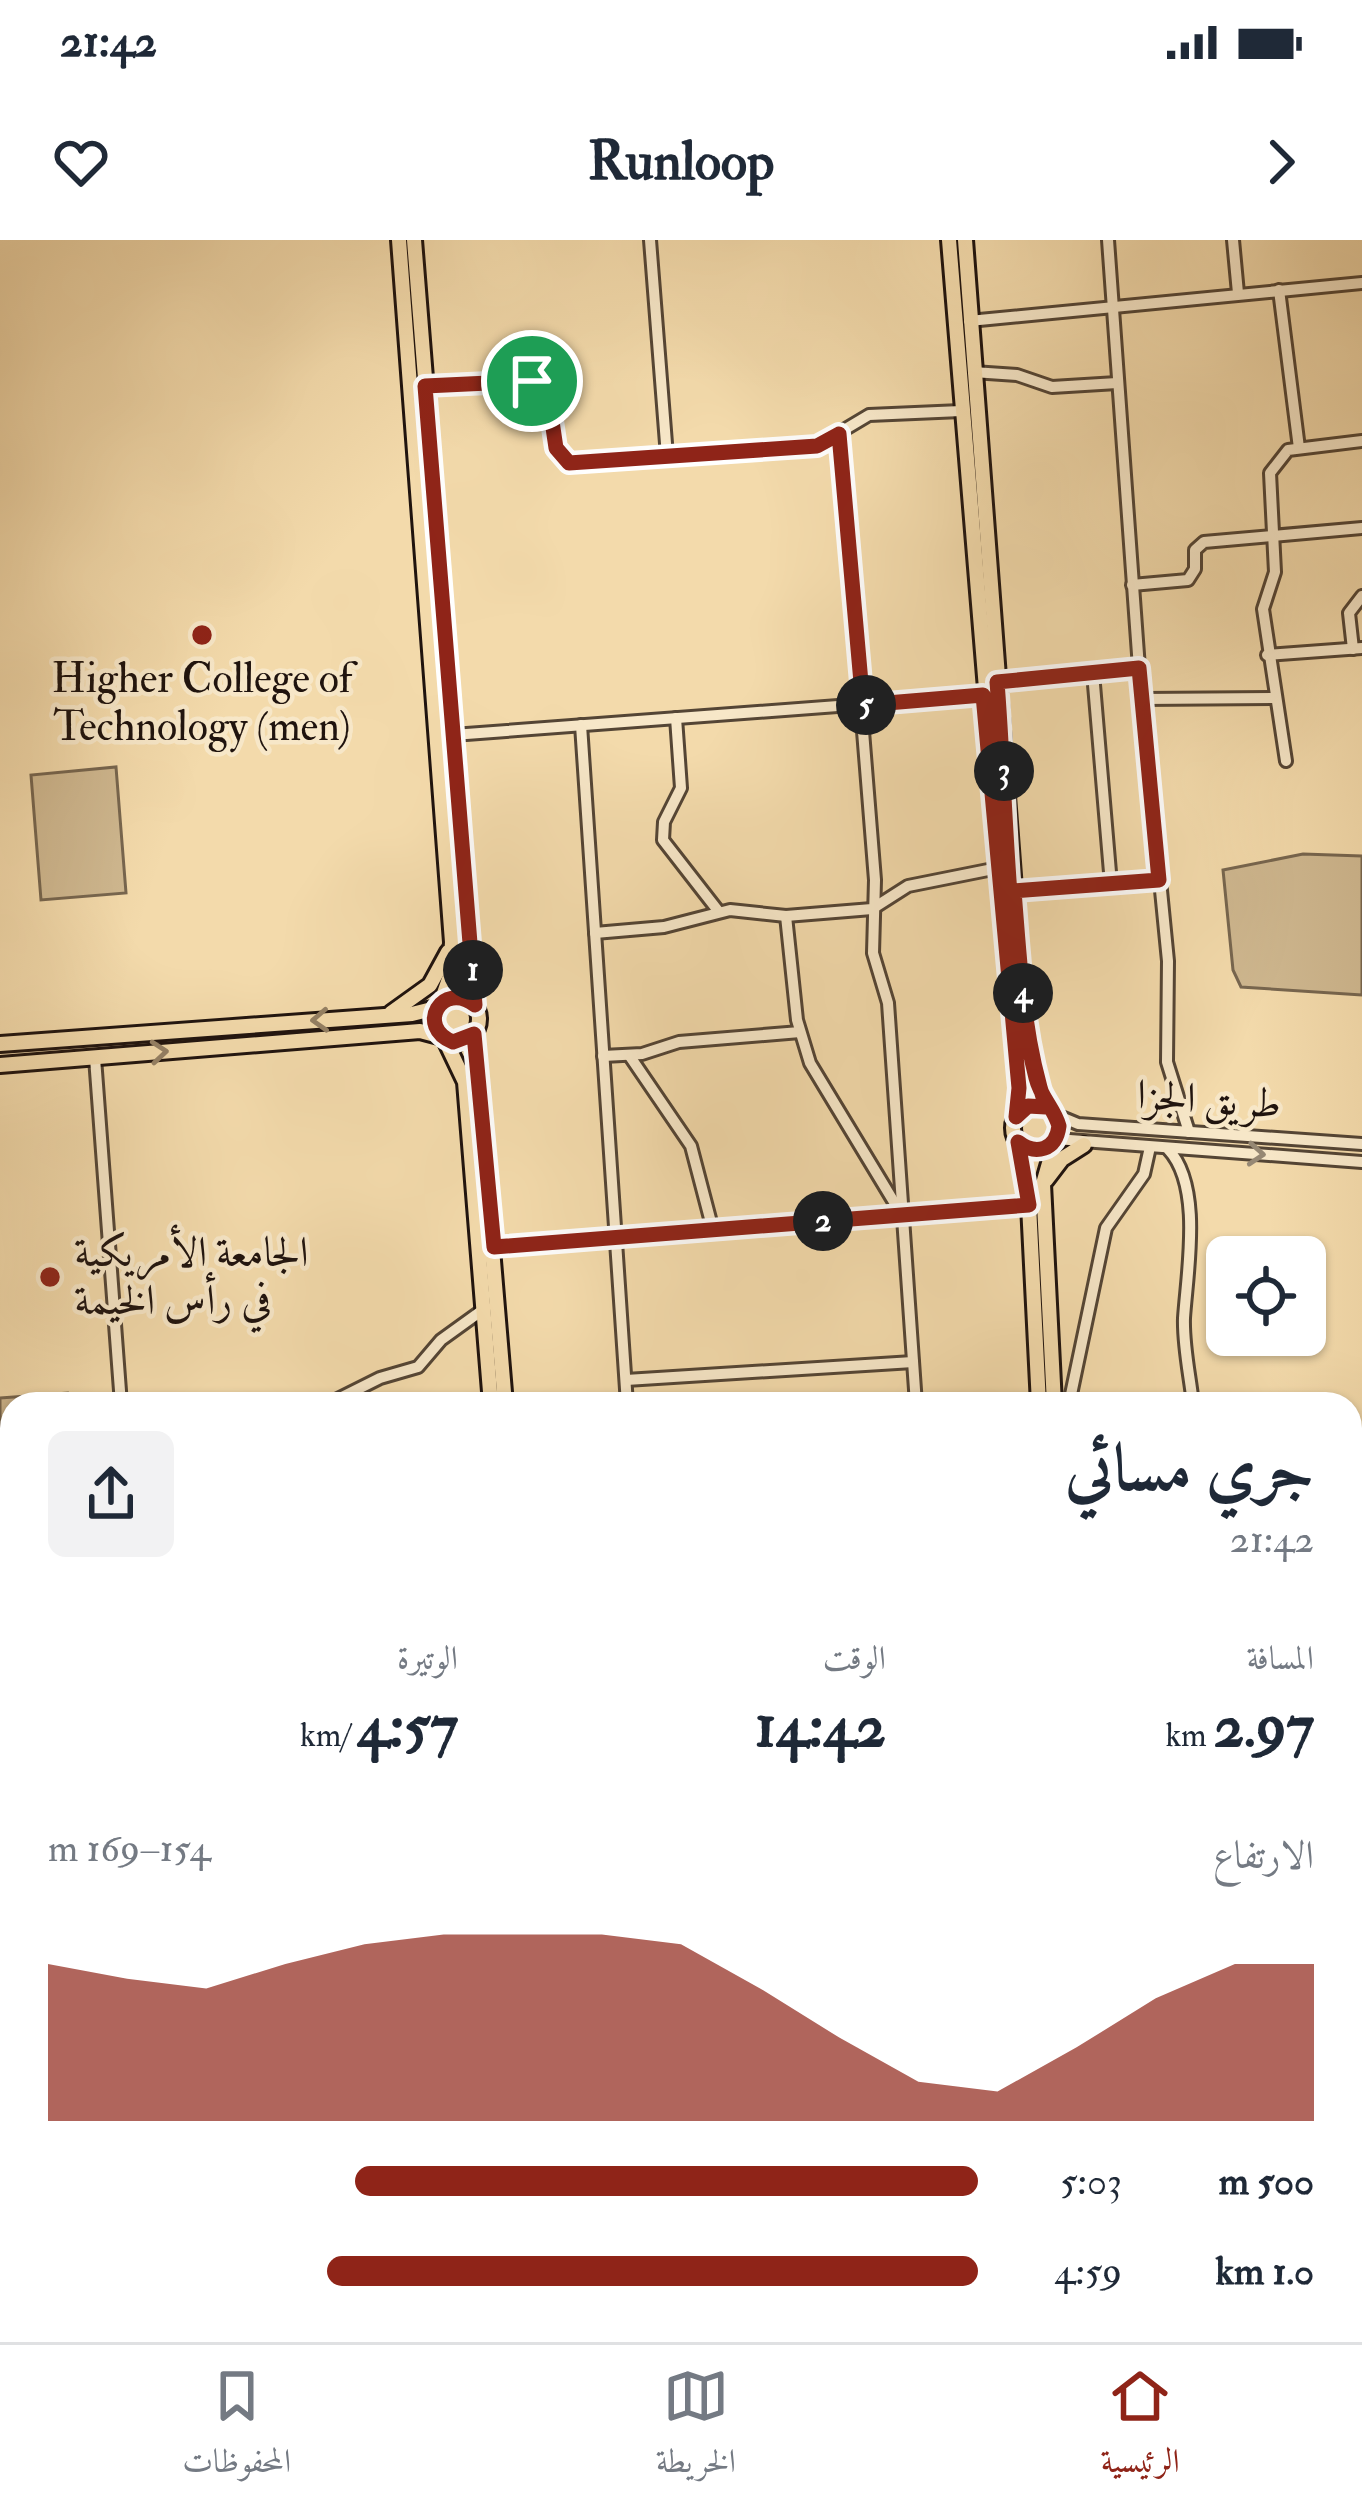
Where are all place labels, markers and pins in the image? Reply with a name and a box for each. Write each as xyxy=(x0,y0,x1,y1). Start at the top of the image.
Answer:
pin xyxy=(481,330,583,432)
marker: Higher College of Technology (men) xyxy=(189,622,215,648)
place label: Higher College of Technology (men) xyxy=(52,653,359,753)
pin: 5 xyxy=(836,675,896,735)
pin: 3 xyxy=(974,741,1034,801)
pin: 1 xyxy=(443,940,503,1000)
pin: 4 xyxy=(993,963,1053,1023)
pin: 2 xyxy=(793,1191,853,1251)
place label: الجامعة الأمريكية في رأس الخيمة xyxy=(74,1224,309,1333)
marker: الجامعة الأمريكية في رأس الخيمة xyxy=(37,1264,63,1290)

